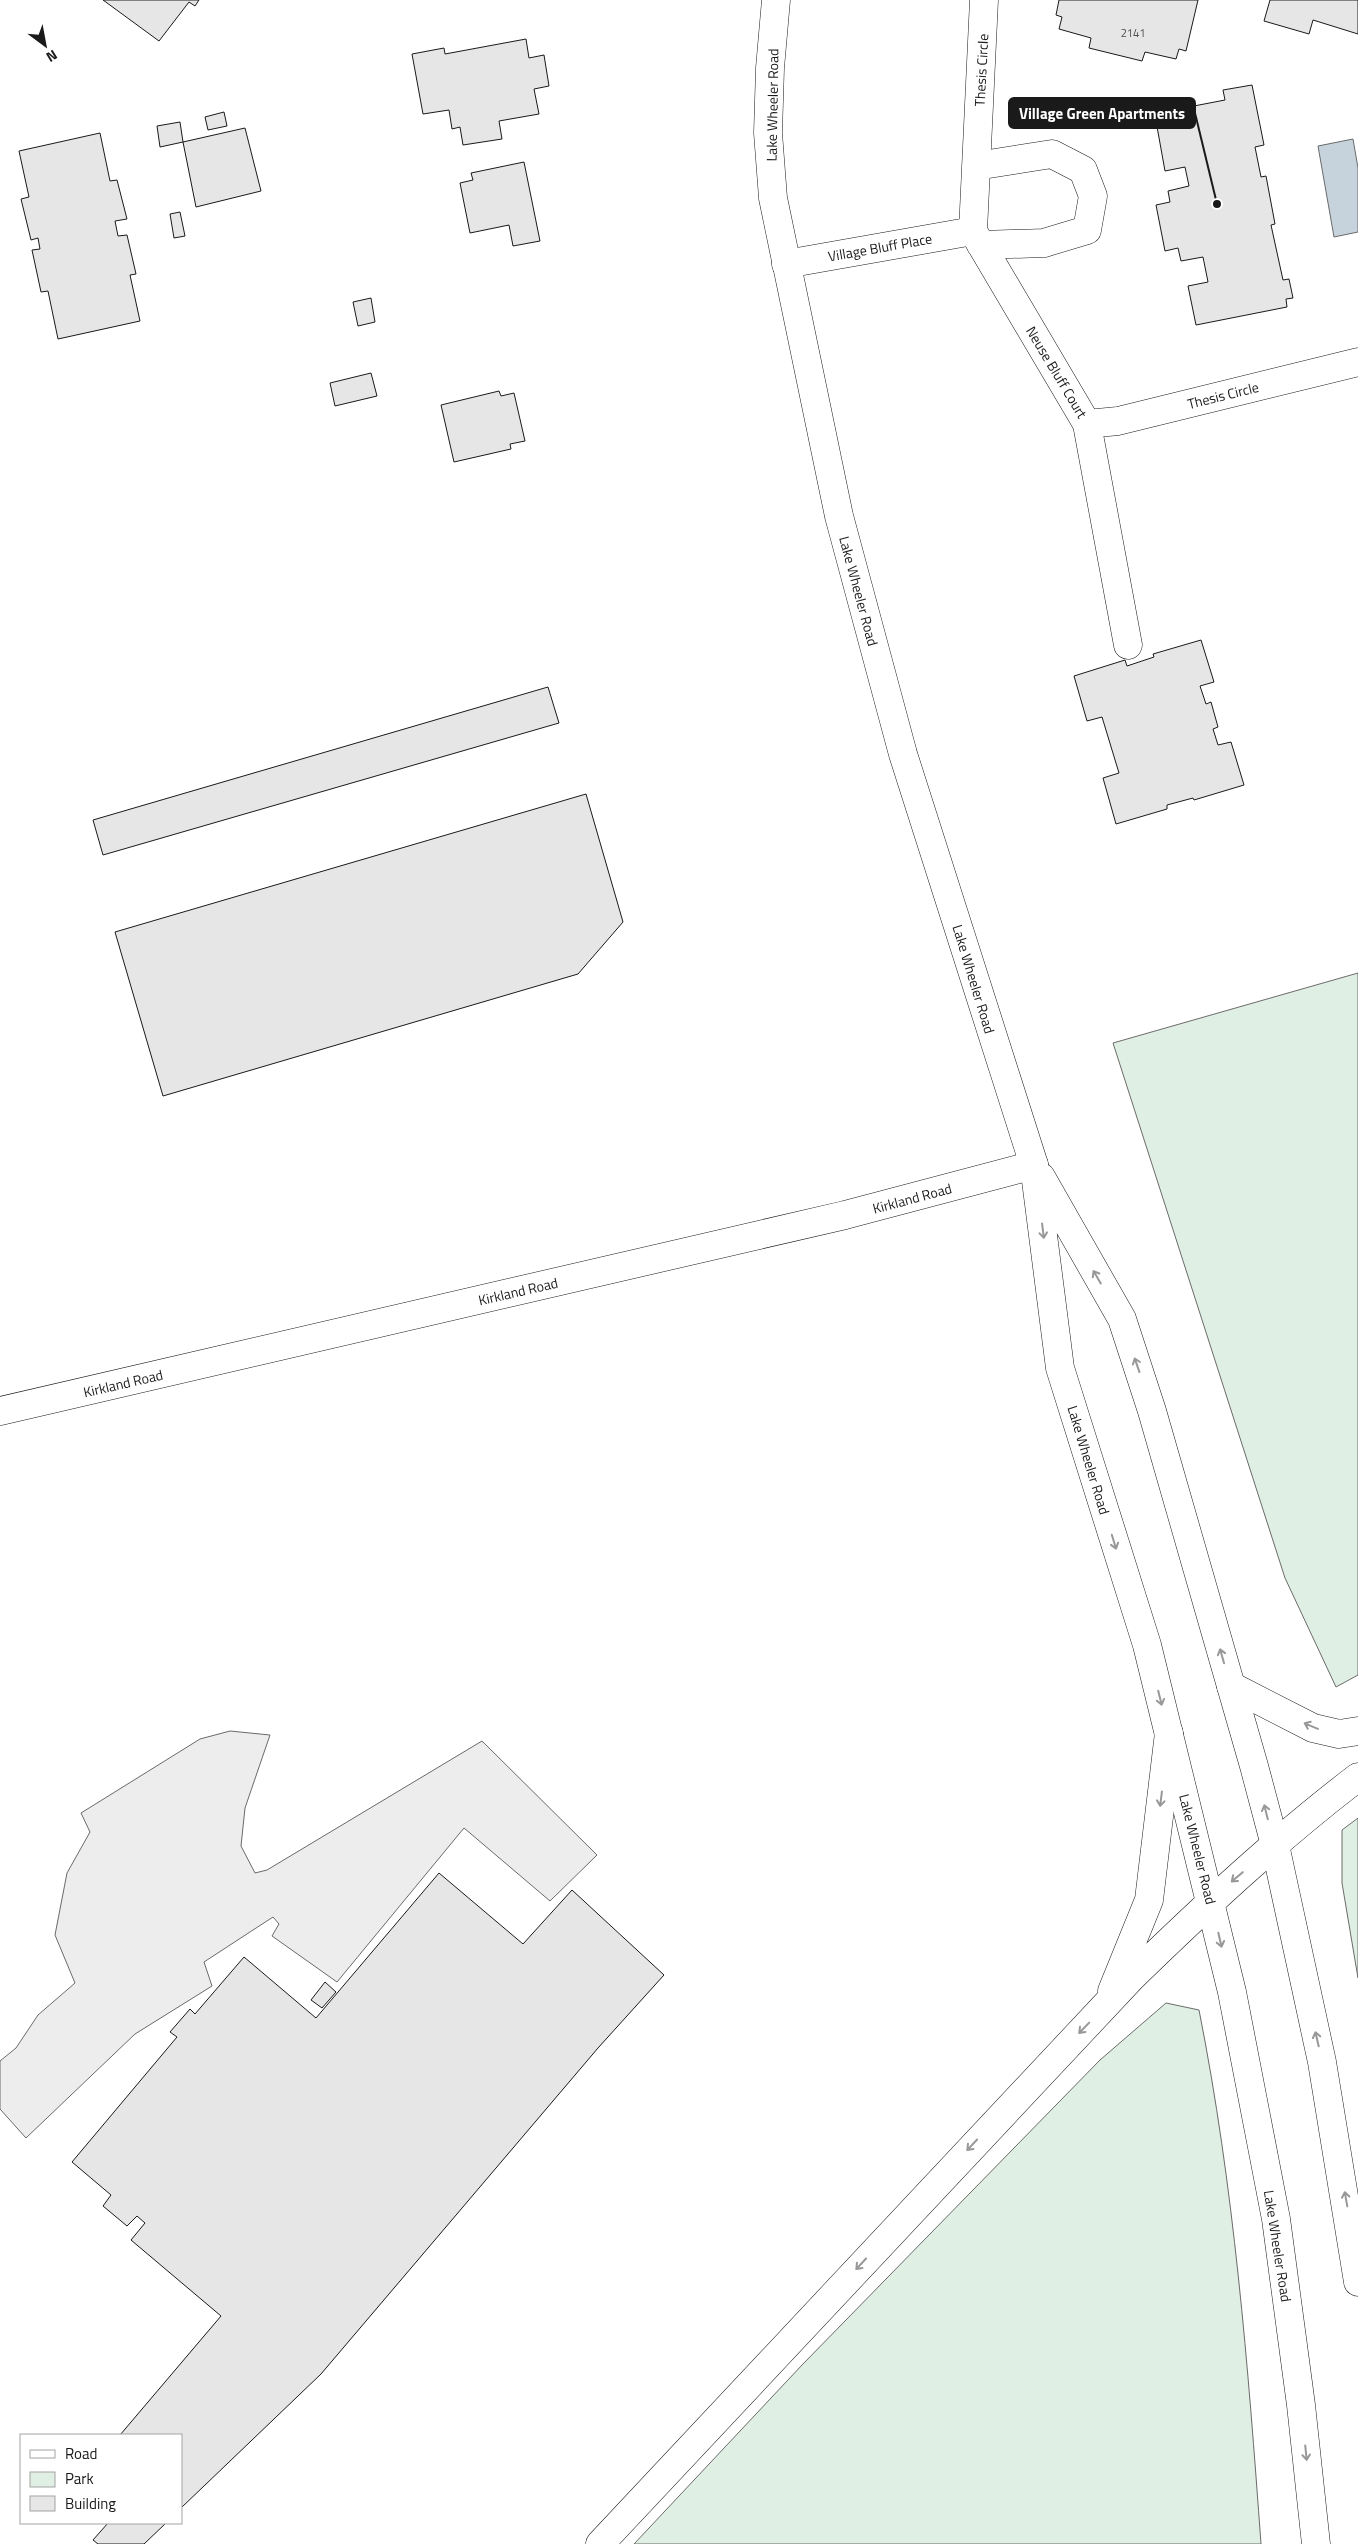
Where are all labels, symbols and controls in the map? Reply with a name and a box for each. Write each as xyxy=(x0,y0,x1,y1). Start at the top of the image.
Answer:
north arrow xyxy=(20,20,70,70)
house number: 2141 xyxy=(1121,25,1145,41)
street label: Thesis Circle xyxy=(969,33,993,107)
text: N xyxy=(42,45,62,68)
street label: Lake Wheeler Road xyxy=(761,48,783,162)
callout: Village Green Apartments xyxy=(1009,98,1195,128)
text: Village Green Apartments xyxy=(1019,102,1185,125)
street label: Village Bluff Place xyxy=(826,228,934,266)
street label: Neuse Bluff Court xyxy=(1021,322,1093,422)
street label: Thesis Circle xyxy=(1185,376,1261,414)
street label: Lake Wheeler Road xyxy=(834,534,884,648)
street label: Lake Wheeler Road xyxy=(947,922,1001,1036)
street label: Kirkland Road xyxy=(870,1177,954,1219)
one-way arrow xyxy=(1038,1223,1048,1239)
one-way arrow xyxy=(1092,1270,1102,1284)
street label: Kirkland Road xyxy=(476,1272,560,1310)
one-way arrow xyxy=(1132,1358,1141,1373)
street label: Kirkland Road xyxy=(81,1364,165,1402)
street label: Lake Wheeler Road xyxy=(1062,1403,1116,1517)
one-way arrow xyxy=(1110,1533,1120,1549)
one-way arrow xyxy=(1217,1648,1227,1664)
one-way arrow xyxy=(1156,1689,1165,1705)
one-way arrow xyxy=(1304,1720,1319,1730)
one-way arrow xyxy=(1156,1791,1166,1807)
street label: Lake Wheeler Road xyxy=(1174,1792,1222,1906)
one-way arrow xyxy=(1261,1805,1270,1821)
one-way arrow xyxy=(1231,1871,1244,1883)
one-way arrow xyxy=(1216,1932,1225,1948)
one-way arrow xyxy=(1078,2022,1091,2034)
one-way arrow xyxy=(1312,2031,1321,2047)
one-way arrow xyxy=(966,2139,978,2152)
street label: Lake Wheeler Road xyxy=(1259,2189,1297,2303)
one-way arrow xyxy=(1340,2191,1350,2207)
one-way arrow xyxy=(855,2258,867,2271)
legend xyxy=(20,2434,182,2524)
text: Road xyxy=(65,2442,97,2465)
one-way arrow xyxy=(1301,2445,1311,2461)
text: Park xyxy=(65,2467,94,2490)
text: Building xyxy=(65,2492,116,2515)

